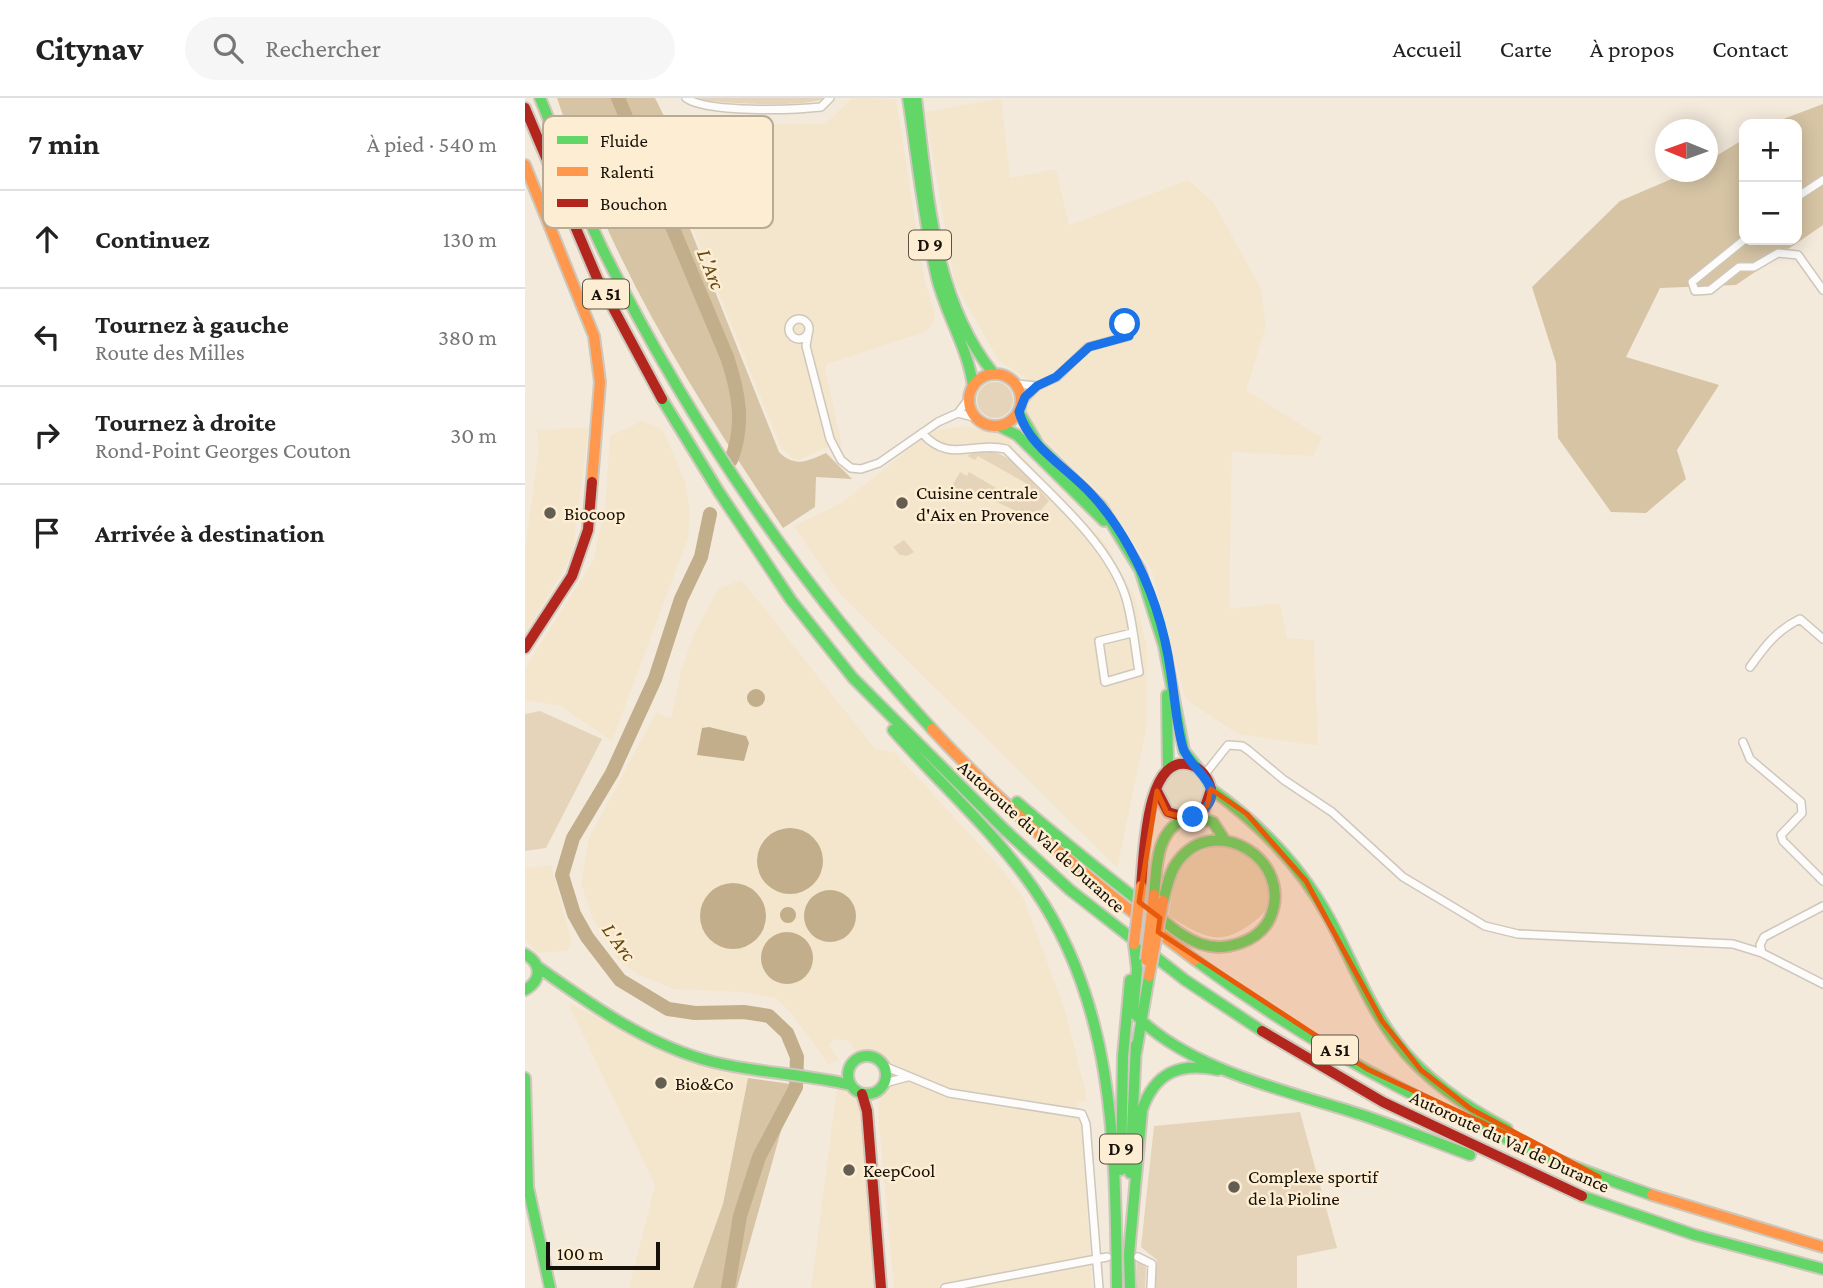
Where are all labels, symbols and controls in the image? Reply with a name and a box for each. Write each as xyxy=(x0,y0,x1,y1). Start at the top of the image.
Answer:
search box xyxy=(185,17,675,80)
icon: search xyxy=(209,29,247,67)
text: Citynav xyxy=(35,30,143,67)
text: Rechercher xyxy=(265,34,381,63)
text: Accueil xyxy=(1392,35,1462,62)
text: Carte xyxy=(1500,35,1552,62)
text: À propos xyxy=(1590,35,1674,62)
text: Contact xyxy=(1712,35,1788,62)
legend xyxy=(543,116,773,228)
north arrow xyxy=(1655,119,1718,182)
map controls xyxy=(1739,119,1802,245)
button: + xyxy=(1739,119,1802,182)
text: 7 min xyxy=(28,127,100,160)
text: Fluide xyxy=(600,130,648,151)
text: À pied · 540 m xyxy=(367,131,497,157)
text: Ralenti xyxy=(600,161,654,182)
button: − xyxy=(1739,182,1802,245)
text: Bouchon xyxy=(600,193,668,214)
icon: ahead xyxy=(28,220,66,258)
text: Continuez xyxy=(95,225,210,254)
text: 130 m xyxy=(443,226,497,252)
road number: D 9 xyxy=(909,230,951,260)
water label: L'Arc xyxy=(692,245,730,293)
road number: A 51 xyxy=(583,280,629,308)
route start xyxy=(1109,308,1140,339)
text: Tournez à gauche xyxy=(95,310,289,339)
icon: left xyxy=(28,318,66,356)
text: 380 m xyxy=(438,324,497,350)
text: Route des Milles xyxy=(95,339,245,365)
text: Tournez à droite xyxy=(95,408,276,437)
icon: right xyxy=(28,416,66,454)
text: 30 m xyxy=(450,422,497,448)
text: Rond-Point Georges Couton xyxy=(95,437,351,463)
place label: Cuisine centrale d'Aix en Provence xyxy=(916,482,1049,525)
marker: Cuisine centrale d'Aix en Provence xyxy=(894,495,910,511)
place label: Biocoop xyxy=(564,503,625,524)
marker: Biocoop xyxy=(542,505,558,521)
icon: arrive xyxy=(28,514,66,552)
text: Arrivée à destination xyxy=(95,519,325,548)
street label: Autoroute du Val de Durance xyxy=(954,756,1129,917)
route end xyxy=(1177,801,1208,832)
water label: L'Arc xyxy=(597,918,641,966)
road number: A 51 xyxy=(1312,1035,1358,1065)
place label: Bio&Co xyxy=(675,1073,734,1094)
marker: Bio&Co xyxy=(653,1075,669,1091)
street label: Autoroute du Val de Durance xyxy=(1407,1086,1613,1197)
road number: D 9 xyxy=(1100,1134,1142,1164)
place label: KeepCool xyxy=(863,1160,935,1181)
marker: KeepCool xyxy=(841,1162,857,1178)
place label: Complexe sportif de la Pioline xyxy=(1248,1166,1379,1209)
marker: Complexe sportif de la Pioline xyxy=(1226,1179,1242,1195)
scale bar xyxy=(546,1239,660,1271)
text: 100 m xyxy=(557,1243,604,1264)

